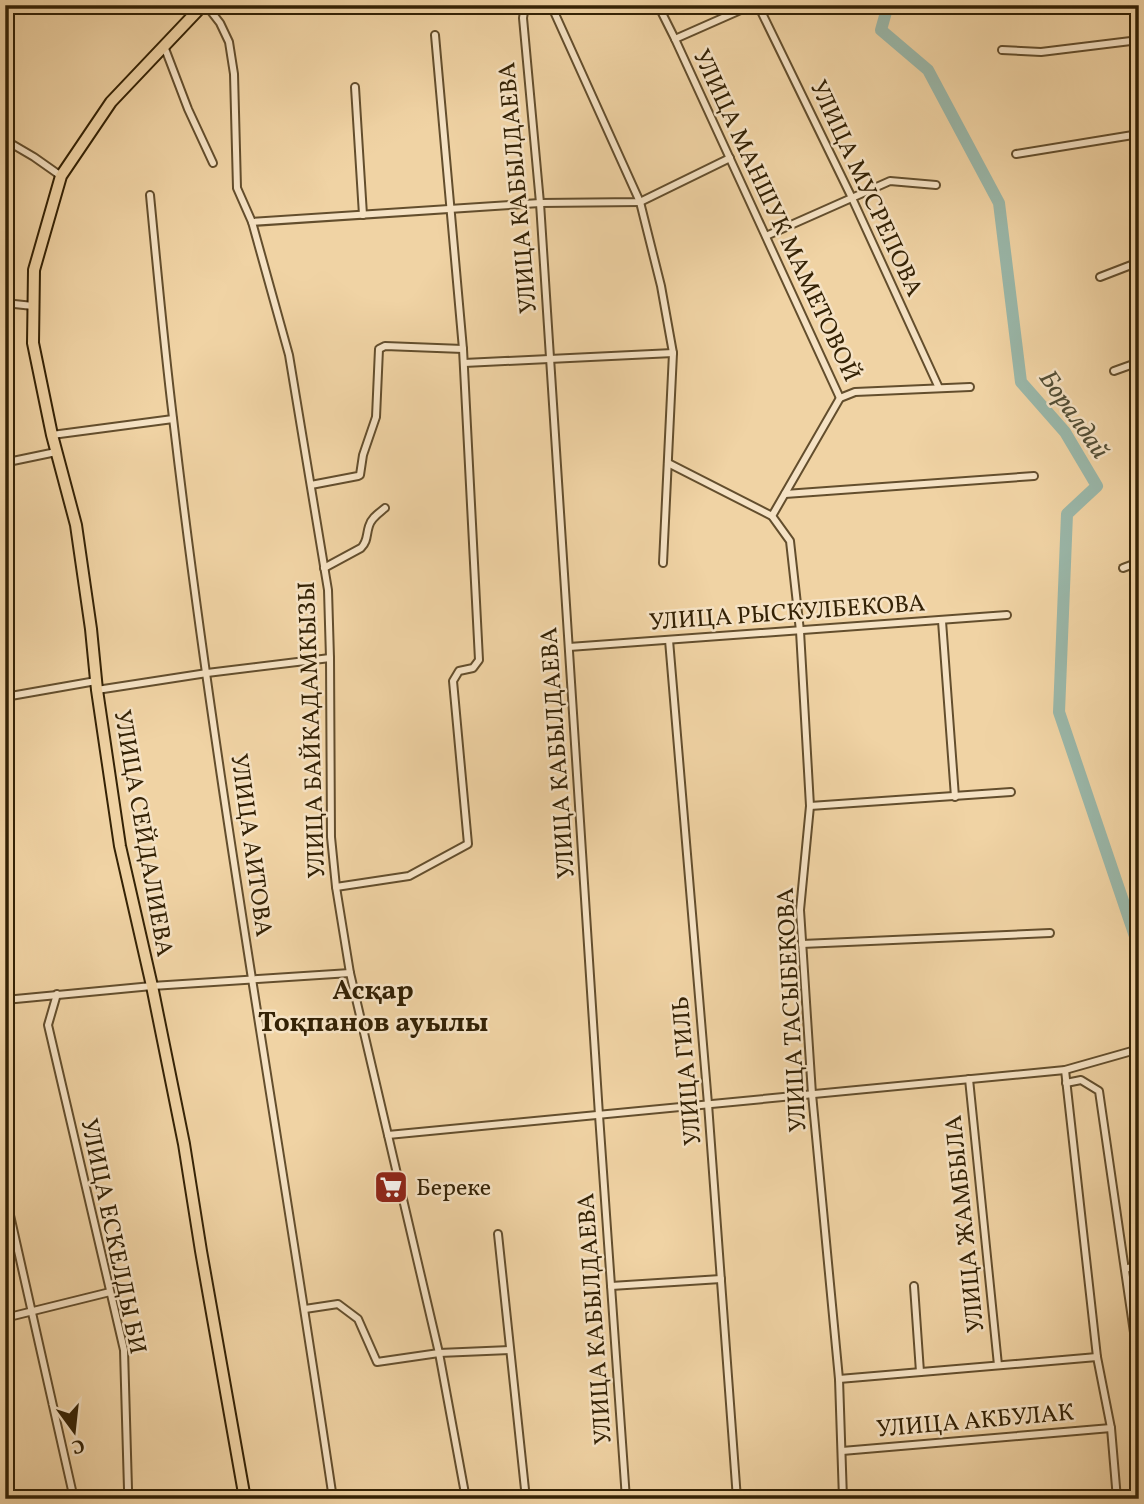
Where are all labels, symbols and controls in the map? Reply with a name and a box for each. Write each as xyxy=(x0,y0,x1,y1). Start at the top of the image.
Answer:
street label: УЛИЦА МАНШУК МАМЕТОВОЙ xyxy=(683,44,867,388)
street label: УЛИЦА КАБЫЛДАЕВА xyxy=(491,61,547,315)
street label: УЛИЦА МУСРЕПОВА xyxy=(800,75,930,303)
water label: Боралдай xyxy=(1030,363,1117,467)
street label: УЛИЦА БАЙКАДАМКЫЗЫ xyxy=(291,581,335,879)
street label: УЛИЦА РЫСКУЛБЕКОВА xyxy=(648,587,926,641)
street label: УЛИЦА КАБЫЛДАЕВА xyxy=(533,626,585,880)
street label: УЛИЦА СЕЙДАЛИЕВА xyxy=(104,707,181,960)
street label: УЛИЦА АИТОВА xyxy=(220,751,280,939)
street label: УЛИЦА ТАСЫБЕКОВА xyxy=(770,886,816,1133)
district label: Асқар Тоқпанов ауылы xyxy=(258,972,488,1043)
street label: УЛИЦА ГИЛЬ xyxy=(665,995,711,1147)
street label: УЛИЦА ЖАМБЫЛА xyxy=(938,1113,994,1334)
street label: УЛИЦА ЕСКЕЛДЫ БИ xyxy=(70,1115,154,1357)
supermarket icon: Береке xyxy=(372,1168,410,1206)
place label: Береке xyxy=(416,1172,491,1206)
street label: УЛИЦА КАБЫЛДАЕВА xyxy=(570,1192,622,1446)
north arrow xyxy=(38,1396,108,1466)
street label: УЛИЦА АКБУЛАК xyxy=(875,1396,1075,1448)
text: С xyxy=(69,1431,87,1460)

